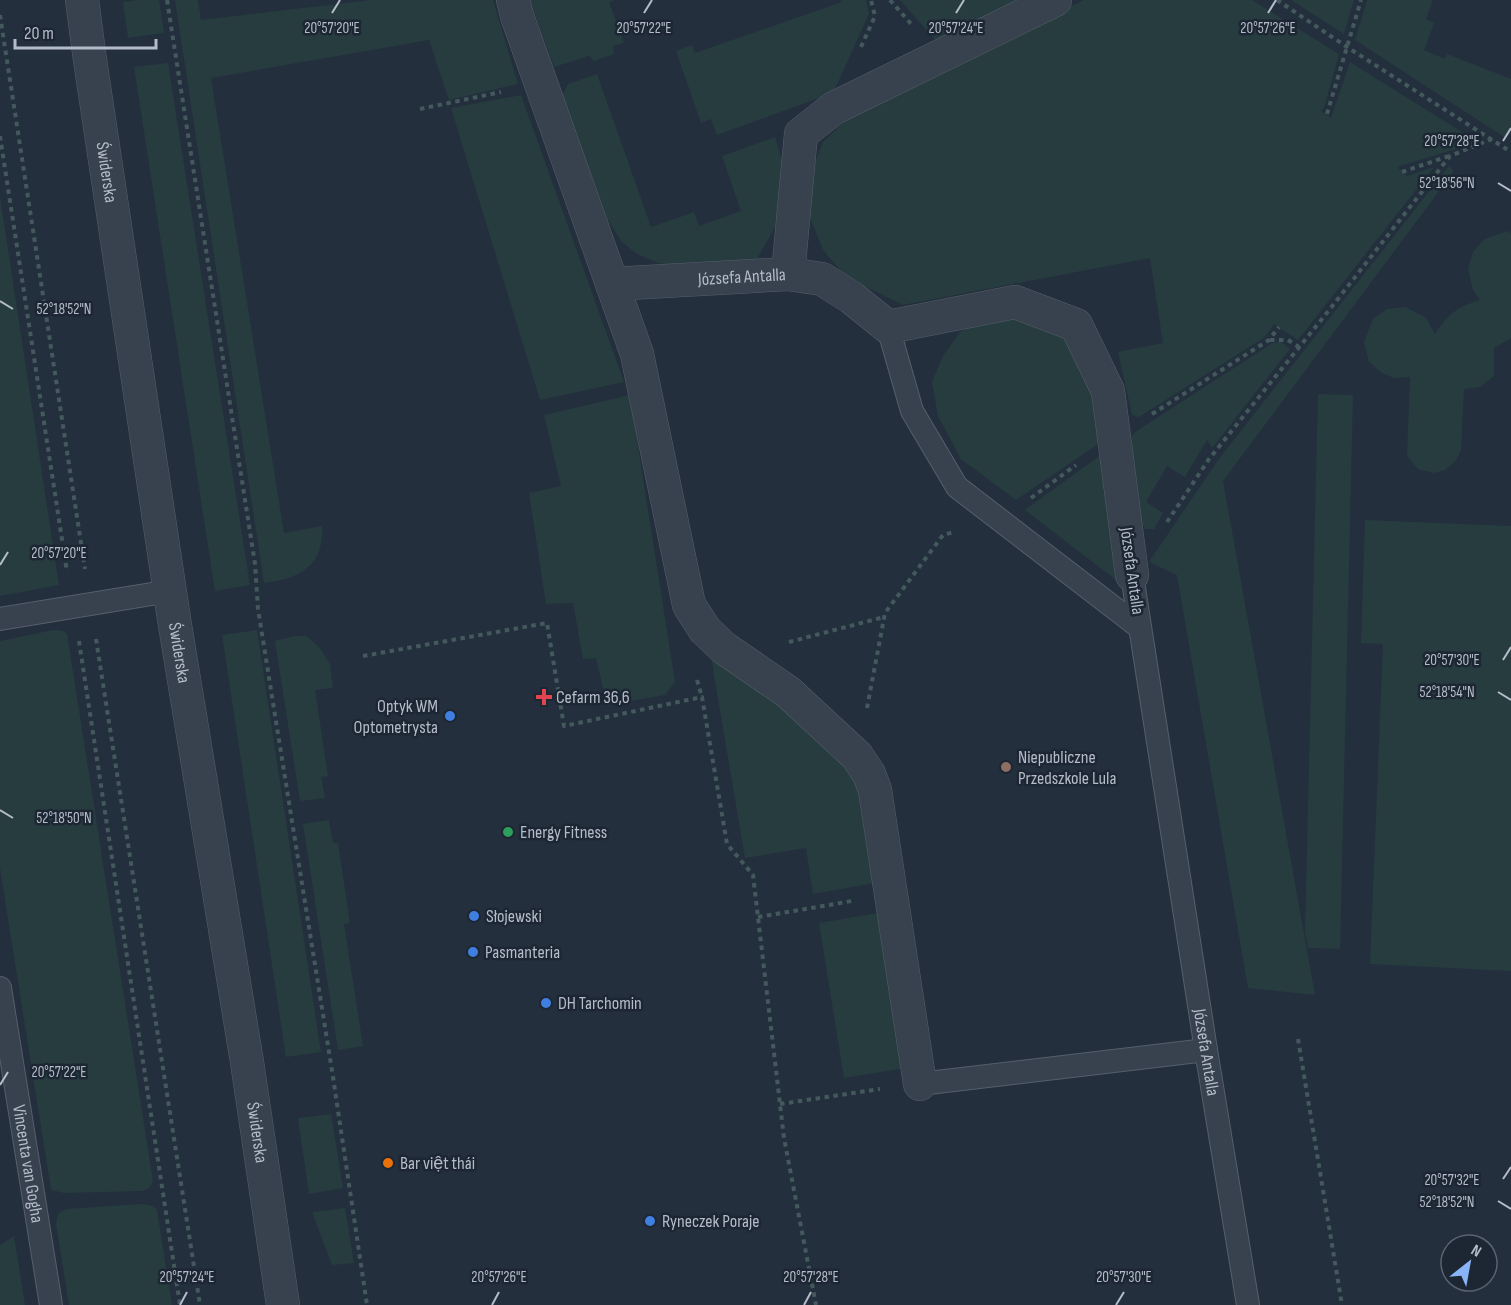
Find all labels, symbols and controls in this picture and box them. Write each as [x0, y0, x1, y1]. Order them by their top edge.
scale bar [15, 12, 156, 50]
text: 20°57'20"E [304, 19, 360, 38]
text: 20°57'22"E [616, 19, 672, 38]
text: 20°57'24"E [929, 19, 984, 38]
text: 20°57'26"E [1240, 19, 1296, 38]
text: 20 m [24, 23, 54, 44]
text: 20°57'28"E [1424, 132, 1480, 151]
street label: Świderska [92, 140, 122, 204]
text: 52°18'56"N [1419, 174, 1475, 193]
street label: Józsefa Antalla [696, 264, 786, 290]
text: 52°18'52"N [37, 300, 91, 319]
street label: Józsefa Antalla [1115, 525, 1149, 616]
text: 20°57'20"E [31, 544, 87, 563]
street label: Świderska [164, 621, 195, 685]
text: 20°57'30"E [1424, 651, 1480, 670]
text: 52°18'54"N [1419, 683, 1475, 702]
place label: Cefarm 36,6 [556, 687, 630, 708]
marker: Cefarm 36,6 [537, 690, 551, 704]
place label: Optyk WM Optometrysta [354, 696, 438, 738]
marker: Optyk WM Optometrysta [443, 709, 457, 723]
place label: Niepubliczne Przedszkole Lula [1018, 747, 1116, 789]
marker: Niepubliczne Przedszkole Lula [999, 760, 1013, 774]
text: 52°18'50"N [36, 809, 92, 828]
place label: Energy Fitness [520, 822, 607, 843]
marker: Energy Fitness [501, 825, 515, 839]
place label: Słojewski [486, 906, 542, 927]
marker: Słojewski [467, 909, 481, 923]
place label: Pasmanteria [485, 942, 560, 963]
marker: Pasmanteria [466, 945, 480, 959]
place label: DH Tarchomin [558, 993, 642, 1014]
marker: DH Tarchomin [539, 996, 553, 1010]
street label: Józsefa Antalla [1189, 1006, 1224, 1097]
text: 20°57'22"E [31, 1063, 87, 1082]
street label: Świderska [243, 1101, 272, 1164]
street label: Vincenta van Gogha [8, 1103, 48, 1224]
place label: Bar việt thái [400, 1153, 475, 1174]
marker: Bar việt thái [381, 1156, 395, 1170]
text: 20°57'32"E [1424, 1171, 1480, 1190]
text: 52°18'52"N [1420, 1193, 1474, 1212]
place label: Ryneczek Poraje [662, 1211, 760, 1232]
marker: Ryneczek Poraje [643, 1214, 657, 1228]
north arrow [1439, 1233, 1499, 1293]
text: N [1467, 1241, 1485, 1262]
text: 20°57'24"E [160, 1268, 215, 1287]
text: 20°57'26"E [471, 1268, 527, 1287]
text: 20°57'28"E [783, 1268, 839, 1287]
text: 20°57'30"E [1096, 1268, 1152, 1287]

